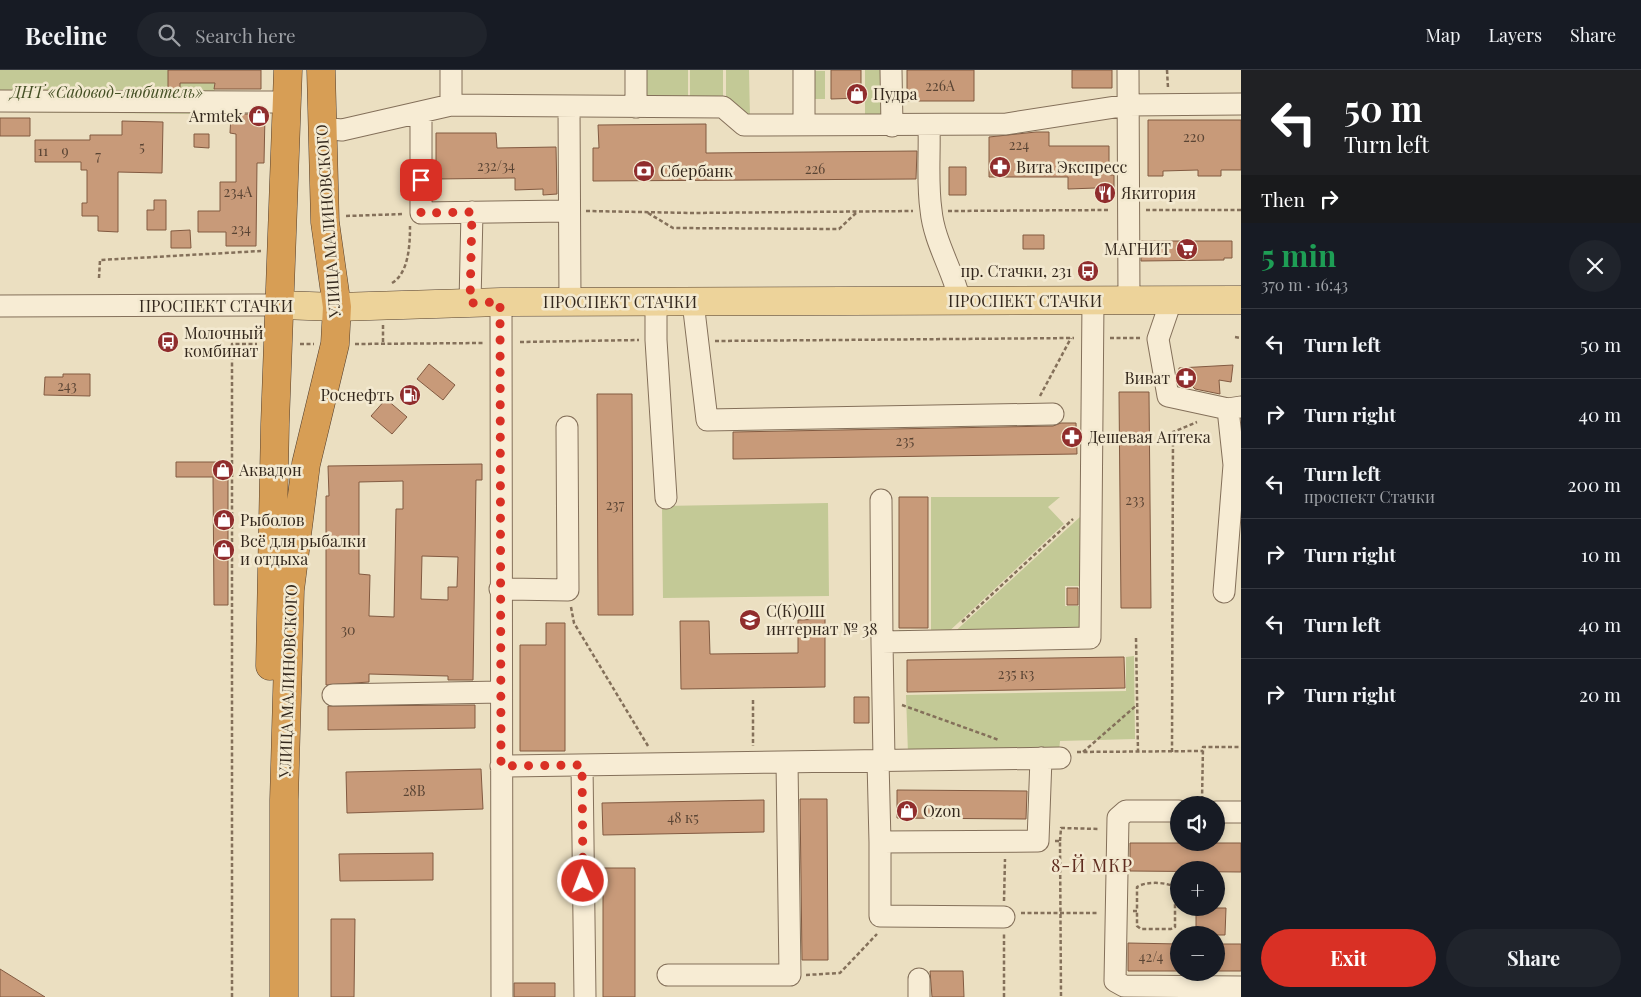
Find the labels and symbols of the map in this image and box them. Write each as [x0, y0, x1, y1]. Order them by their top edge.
house number: 226А [925, 76, 955, 95]
park label: ДНТ «Садовод-любитель» [8, 81, 203, 102]
shop icon: Пудра [845, 82, 869, 106]
place label: Пудра [873, 83, 917, 104]
shop icon: Armtek [247, 104, 271, 128]
place label: Armtek [188, 105, 243, 126]
street label: УЛИЦА МАЛИНОВСКОГО [310, 124, 345, 319]
house number: 220 [1183, 127, 1205, 146]
house number: 224 [1009, 135, 1029, 154]
house number: 5 [139, 137, 145, 156]
house number: 11 [38, 141, 48, 160]
house number: 9 [61, 141, 69, 160]
house number: 7 [95, 146, 101, 165]
pharmacy icon: Вита Экспресс [988, 155, 1012, 179]
house number: 232/34 [477, 156, 515, 175]
place label: Вита Экспресс [1016, 156, 1128, 177]
pin [400, 159, 442, 201]
bank icon: Сбербанк [632, 159, 656, 183]
house number: 226 [805, 159, 825, 178]
place label: Сбербанк [660, 160, 733, 181]
restaurant icon: Якитория [1093, 181, 1117, 205]
house number: 234А [224, 182, 253, 201]
place label: Якитория [1120, 182, 1197, 203]
house number: 234 [231, 219, 251, 238]
supermarket icon: МАГНИТ [1175, 237, 1199, 261]
place label: МАГНИТ [1104, 238, 1171, 259]
bus stop icon: пр. Стачки, 231 [1076, 259, 1100, 283]
place label: пр. Стачки, 231 [960, 260, 1072, 281]
street label: ПРОСПЕКТ СТАЧКИ [948, 290, 1102, 311]
street label: ПРОСПЕКТ СТАЧКИ [543, 291, 697, 312]
street label: ПРОСПЕКТ СТАЧКИ [139, 295, 293, 316]
place label: Молочный комбинат [184, 322, 263, 361]
bus stop icon: Молочный комбинат [156, 330, 180, 354]
pharmacy icon: Виват [1174, 366, 1198, 390]
place label: Виват [1124, 367, 1170, 388]
house number: 243 [57, 376, 77, 395]
fuel station icon: Роснефть [398, 383, 422, 407]
place label: Роснефть [320, 384, 394, 405]
pharmacy icon: Дешевая Аптека [1060, 425, 1084, 449]
place label: Дешевая Аптека [1088, 426, 1211, 447]
house number: 235 [896, 431, 915, 450]
shop icon: Аквадон [211, 458, 235, 482]
place label: Аквадон [238, 459, 302, 480]
house number: 233 [1125, 490, 1145, 509]
house number: 237 [606, 495, 625, 514]
shop icon: Рыболов [212, 508, 236, 532]
place label: Рыболов [240, 509, 305, 530]
place label: Всё для рыбалки и отдыха [240, 530, 366, 569]
shop icon: Всё для рыбалки и отдыха [212, 538, 236, 562]
street label: УЛИЦА МАЛИНОВСКОГО [274, 584, 301, 779]
place label: С(К)ОШ интернат № 38 [766, 600, 878, 639]
school or university icon: С(К)ОШ интернат № 38 [738, 608, 762, 632]
house number: 30 [341, 620, 355, 639]
house number: 235 к3 [998, 664, 1034, 683]
house number: 28В [403, 781, 426, 800]
shop icon: Ozon [895, 799, 919, 823]
place label: Ozon [923, 800, 961, 821]
house number: 48 к5 [667, 808, 699, 827]
district label: 8-Й МКР [1051, 853, 1133, 877]
position arrow [556, 854, 608, 906]
house number: 42/4 [1139, 947, 1163, 966]

